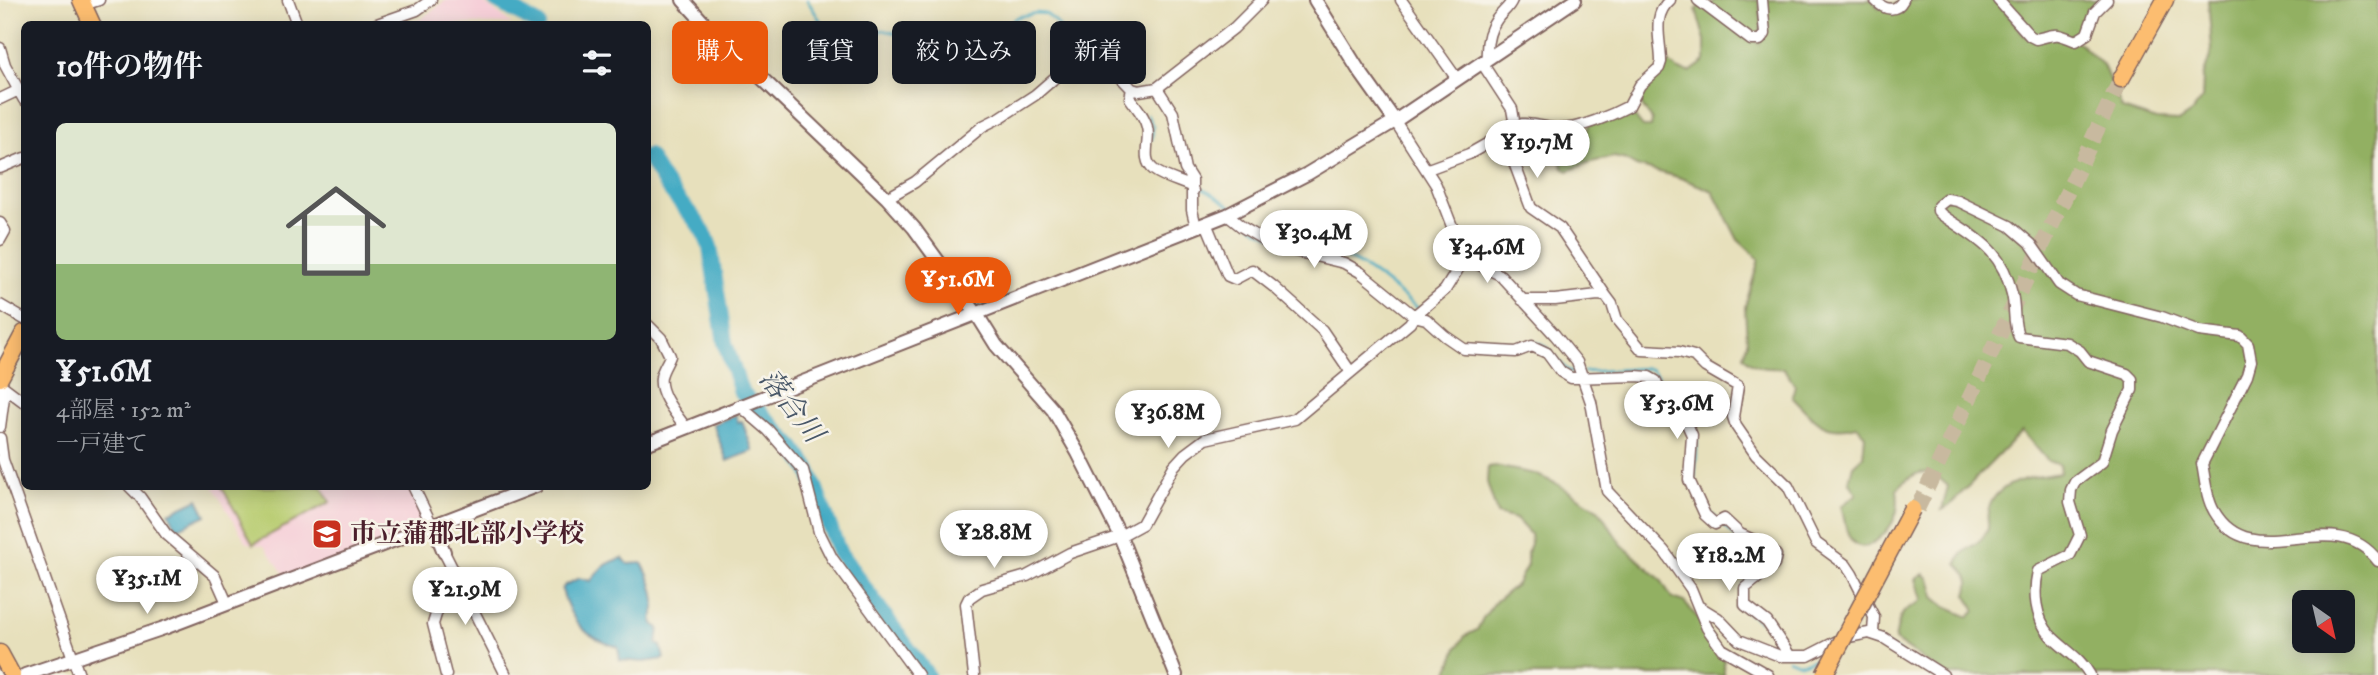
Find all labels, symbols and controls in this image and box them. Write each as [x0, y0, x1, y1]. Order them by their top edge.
chip: 購入 [672, 21, 768, 84]
chip: 賃貸 [782, 21, 878, 84]
chip: 絞り込み [892, 21, 1036, 84]
chip: 新着 [1050, 21, 1146, 84]
icon: filters [578, 44, 616, 82]
text: 10件の物件 [56, 49, 203, 86]
pin: ¥19.7M [1480, 120, 1594, 180]
text: ¥19.7M [1501, 128, 1573, 157]
icon: home [273, 168, 399, 294]
pin: ¥30.4M [1257, 210, 1371, 270]
text: ¥30.4M [1276, 218, 1352, 247]
pin: ¥34.6M [1430, 226, 1544, 285]
text: ¥34.6M [1449, 233, 1525, 262]
pin: ¥51.6M [901, 258, 1015, 317]
text: ¥51.6M [921, 265, 995, 294]
text: ¥51.6M [56, 354, 152, 391]
water label: 落合川 [751, 362, 832, 452]
pin: ¥53.6M [1620, 382, 1734, 441]
text: ¥53.6M [1640, 389, 1714, 418]
pin: ¥36.8M [1111, 391, 1225, 450]
text: 4部屋 · 152 m² [56, 396, 191, 425]
text: ¥36.8M [1131, 398, 1205, 427]
text: 一戸建て [56, 430, 148, 459]
pin: ¥28.8M [937, 510, 1051, 570]
school or university icon: 市立蒲郡北部小学校 [310, 517, 344, 551]
place label: 市立蒲郡北部小学校 [350, 518, 584, 551]
text: ¥28.8M [956, 518, 1032, 547]
pin: ¥18.2M [1672, 534, 1786, 593]
text: ¥18.2M [1692, 541, 1766, 570]
pin: ¥35.1M [90, 556, 204, 616]
text: ¥35.1M [112, 564, 182, 593]
pin: ¥21.9M [408, 568, 522, 627]
text: ¥21.9M [428, 575, 502, 604]
north arrow [2292, 590, 2356, 653]
map controls [2292, 590, 2355, 653]

